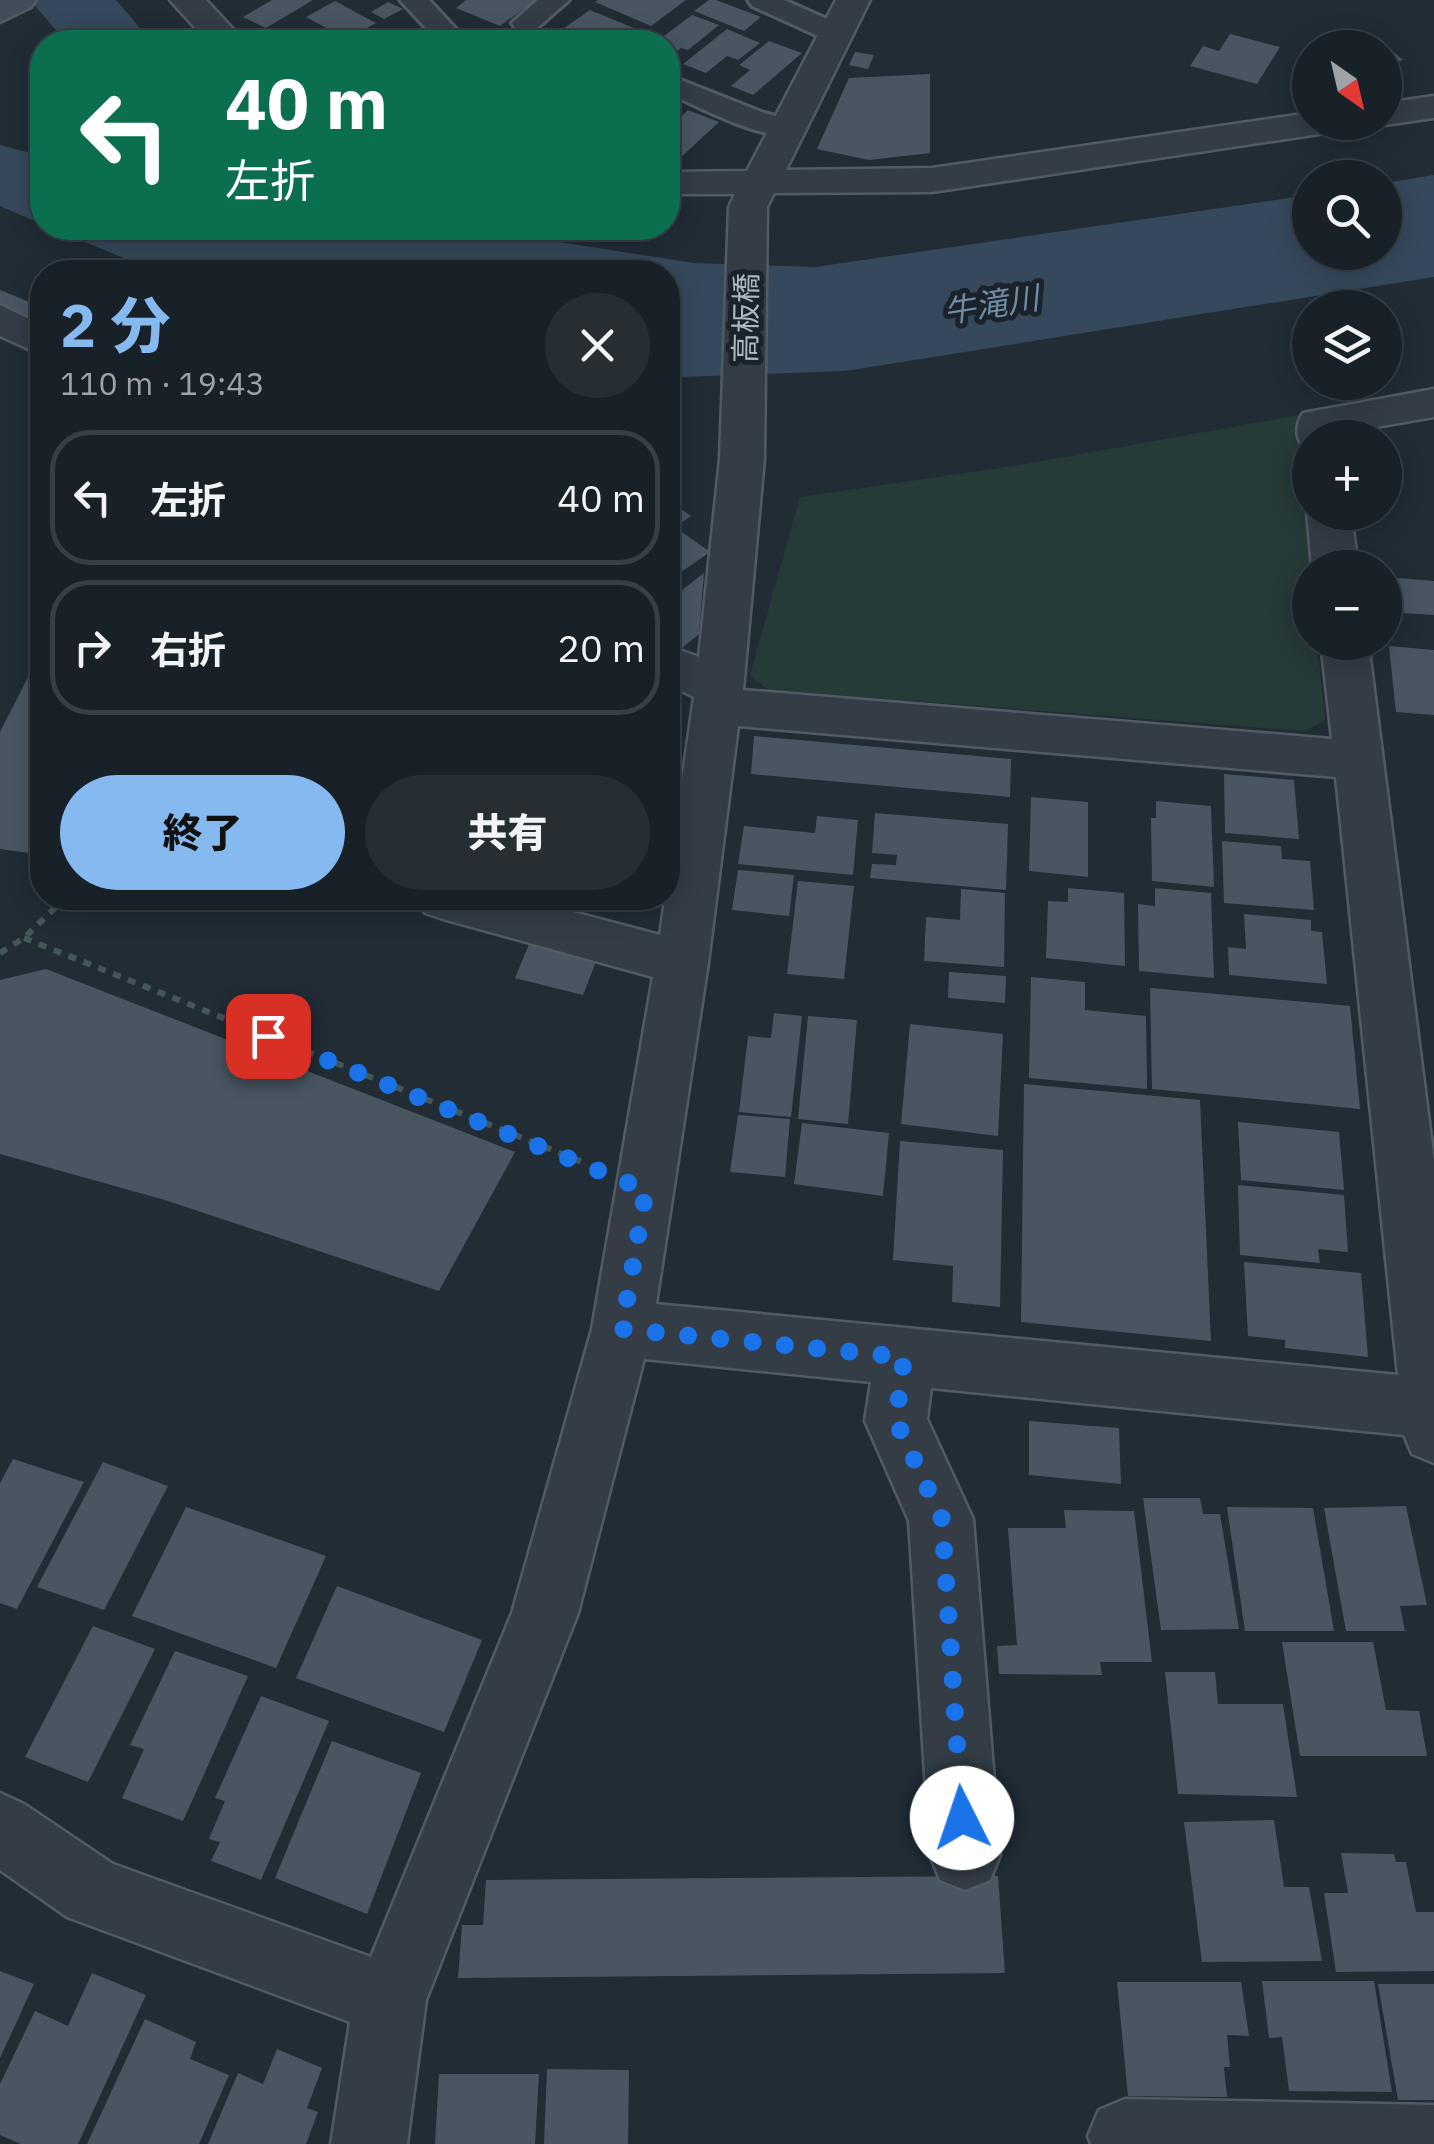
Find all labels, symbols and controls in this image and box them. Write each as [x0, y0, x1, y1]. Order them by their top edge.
north arrow [1292, 30, 1402, 140]
map controls [1292, 30, 1402, 660]
text: 40 m [225, 57, 388, 148]
icon: left [60, 70, 190, 200]
text: 左折 [225, 151, 315, 209]
button: search [1292, 160, 1402, 270]
street label: 高板橋 [725, 273, 765, 363]
water label: 牛滝川 [940, 275, 1045, 332]
text: 2 分 [60, 285, 170, 364]
button: layers [1292, 290, 1402, 400]
button: close [545, 293, 650, 398]
text: 110 m · 19:43 [60, 362, 265, 404]
button: + [1292, 420, 1402, 530]
icon: left [65, 470, 120, 525]
text: 40 m [557, 473, 645, 522]
text: 左折 [150, 475, 226, 524]
button: − [1292, 550, 1402, 660]
icon: right [65, 620, 120, 675]
text: 20 m [557, 623, 645, 672]
text: 右折 [150, 625, 226, 674]
button: 終了 [60, 775, 345, 890]
button: 共有 [365, 775, 650, 890]
pin [226, 994, 311, 1079]
icon: arrive [241, 1009, 296, 1064]
position arrow [910, 1766, 1014, 1870]

